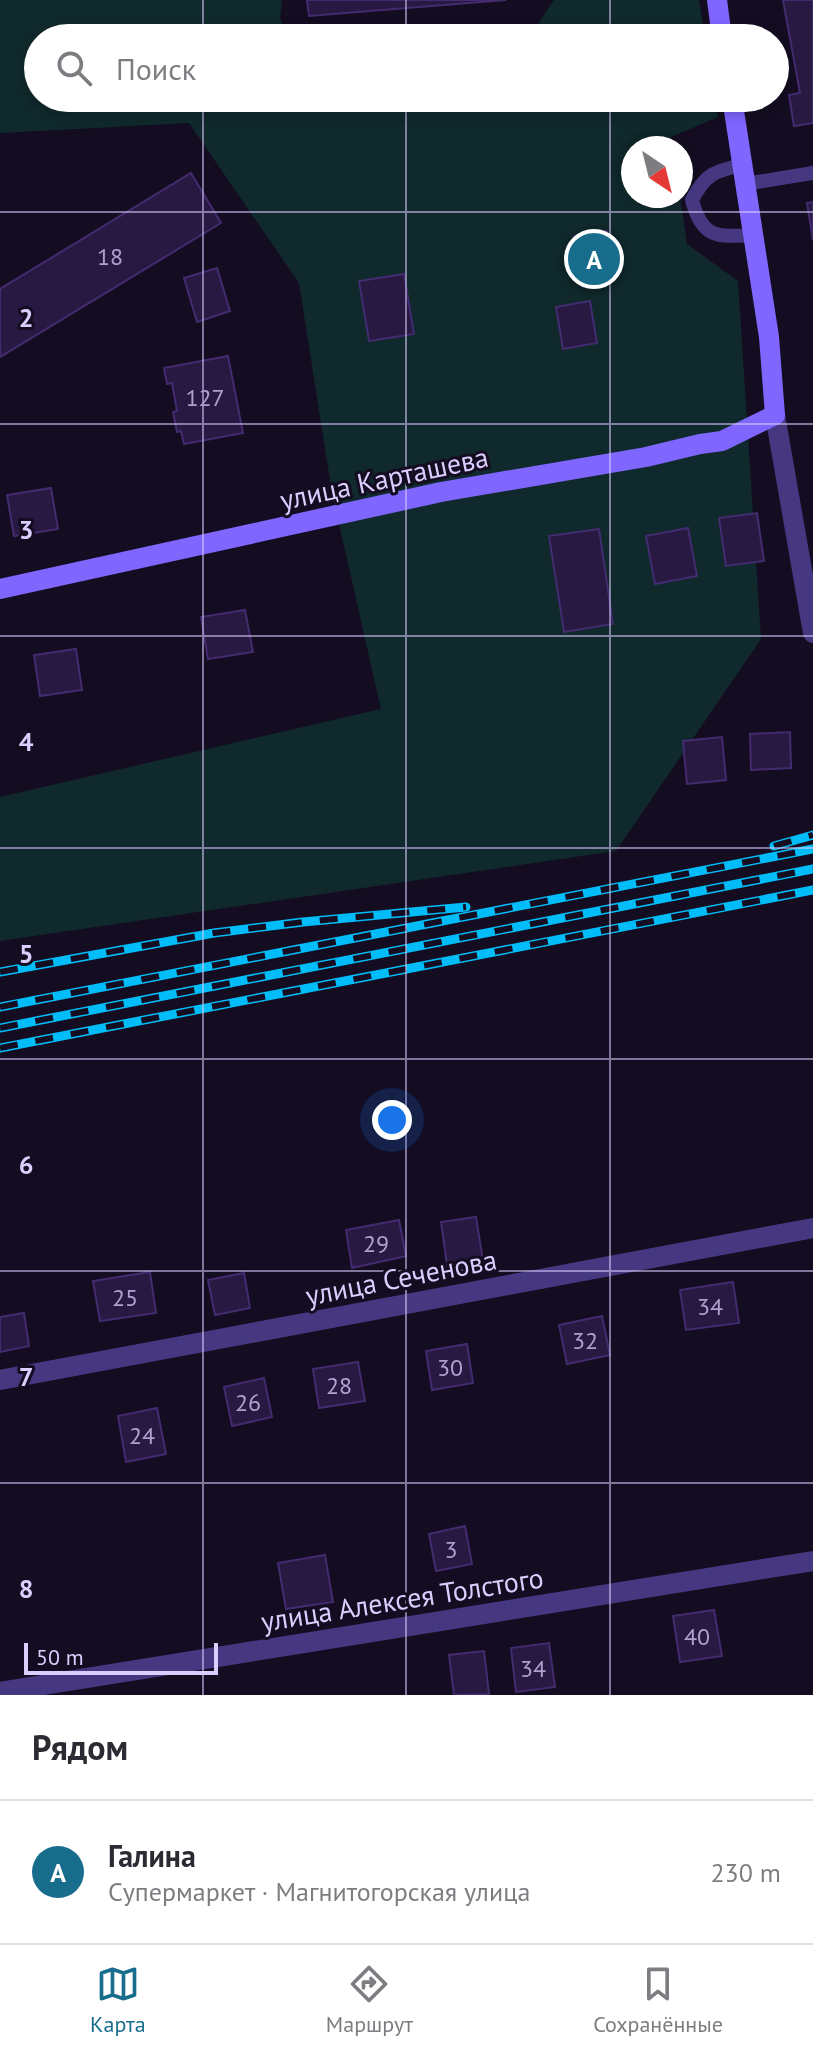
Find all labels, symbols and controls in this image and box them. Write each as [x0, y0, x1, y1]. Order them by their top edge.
search box [24, 24, 789, 112]
icon: search [52, 46, 96, 90]
text: Поиск [116, 49, 196, 88]
north arrow [621, 136, 693, 208]
pin: A [568, 229, 620, 289]
house number: 18 [97, 241, 123, 272]
text: 2 [19, 301, 33, 334]
house number: 127 [185, 382, 225, 413]
street label: улица Карташева [276, 438, 492, 518]
text: 3 [19, 513, 33, 546]
text: 4 [19, 725, 34, 758]
text: 5 [19, 937, 33, 970]
your location [372, 1100, 412, 1140]
text: 6 [19, 1148, 33, 1181]
house number: 29 [363, 1228, 389, 1259]
street label: улица Сеченова [302, 1240, 500, 1314]
house number: 25 [112, 1282, 138, 1313]
house number: 34 [697, 1291, 723, 1322]
house number: 32 [572, 1325, 598, 1356]
house number: 30 [437, 1352, 463, 1383]
text: 7 [19, 1360, 33, 1393]
house number: 28 [326, 1370, 352, 1401]
house number: 26 [235, 1387, 261, 1418]
house number: 24 [129, 1420, 155, 1451]
house number: 3 [444, 1534, 458, 1565]
street label: улица Алексея Толстого [258, 1558, 546, 1640]
text: 8 [19, 1572, 33, 1605]
house number: 40 [684, 1621, 710, 1652]
scale bar [24, 1639, 218, 1675]
text: 50 m [36, 1643, 84, 1671]
house number: 34 [520, 1653, 546, 1684]
text: Рядом [32, 1725, 128, 1769]
text: Галина [108, 1836, 196, 1875]
text: A [50, 1856, 66, 1889]
text: 230 m [710, 1856, 781, 1889]
text: Супермаркет · Магнитогорская улица [108, 1875, 530, 1908]
tab: Карта [90, 1962, 146, 2038]
tab: Маршрут [326, 1962, 413, 2038]
tab: Сохранённые [593, 1962, 723, 2038]

